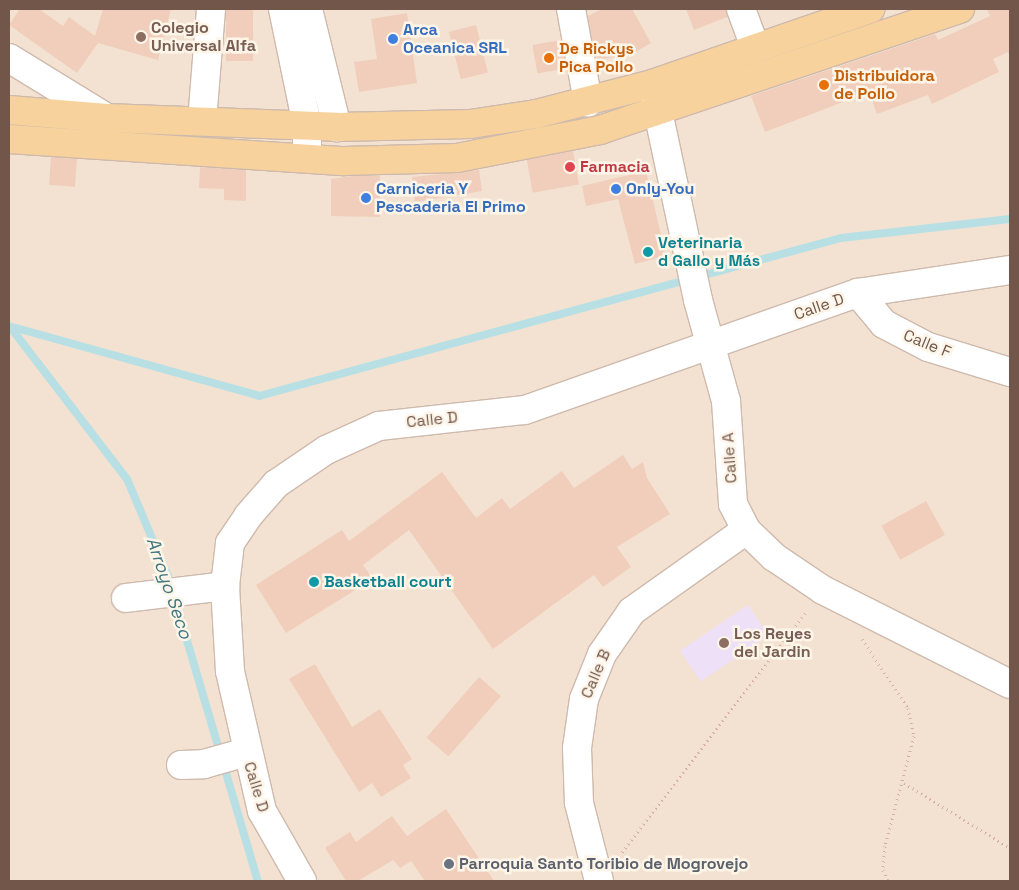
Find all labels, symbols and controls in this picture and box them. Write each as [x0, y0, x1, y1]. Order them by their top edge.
place label: Colegio Universal Alfa [151, 18, 256, 56]
place label: Arca Oceanica SRL [403, 20, 507, 58]
marker: Colegio Universal Alfa [135, 31, 147, 43]
marker: Arca Oceanica SRL [387, 33, 399, 45]
place label: De Rickys Pica Pollo [559, 39, 634, 77]
marker: De Rickys Pica Pollo [543, 52, 555, 64]
place label: Distribuidora de Pollo [834, 66, 935, 104]
marker: Distribuidora de Pollo [818, 79, 830, 91]
place label: Farmacia [580, 157, 650, 177]
marker: Farmacia [564, 161, 576, 173]
place label: Carniceria Y Pescaderia El Primo [376, 179, 526, 217]
place label: Only-You [626, 179, 694, 199]
marker: Only-You [610, 183, 622, 195]
marker: Carniceria Y Pescaderia El Primo [360, 192, 372, 204]
place label: Veterinaria d Gallo y Más [658, 233, 760, 271]
marker: Veterinaria d Gallo y Más [642, 246, 654, 258]
street label: Calle D [792, 290, 846, 324]
street label: Calle F [900, 326, 954, 362]
street label: Calle D [405, 408, 459, 432]
street label: Calle A [719, 432, 741, 484]
water label: Arroyo Seco [142, 534, 196, 642]
place label: Basketball court [324, 572, 452, 592]
marker: Basketball court [308, 576, 320, 588]
place label: Los Reyes del Jardin [734, 624, 812, 662]
marker: Los Reyes del Jardin [718, 637, 730, 649]
street label: Calle B [577, 647, 615, 701]
street label: Calle D [239, 760, 273, 814]
place label: Parroquia Santo Toribio de Mogrovejo [459, 854, 749, 874]
marker: Parroquia Santo Toribio de Mogrovejo [443, 858, 455, 870]

